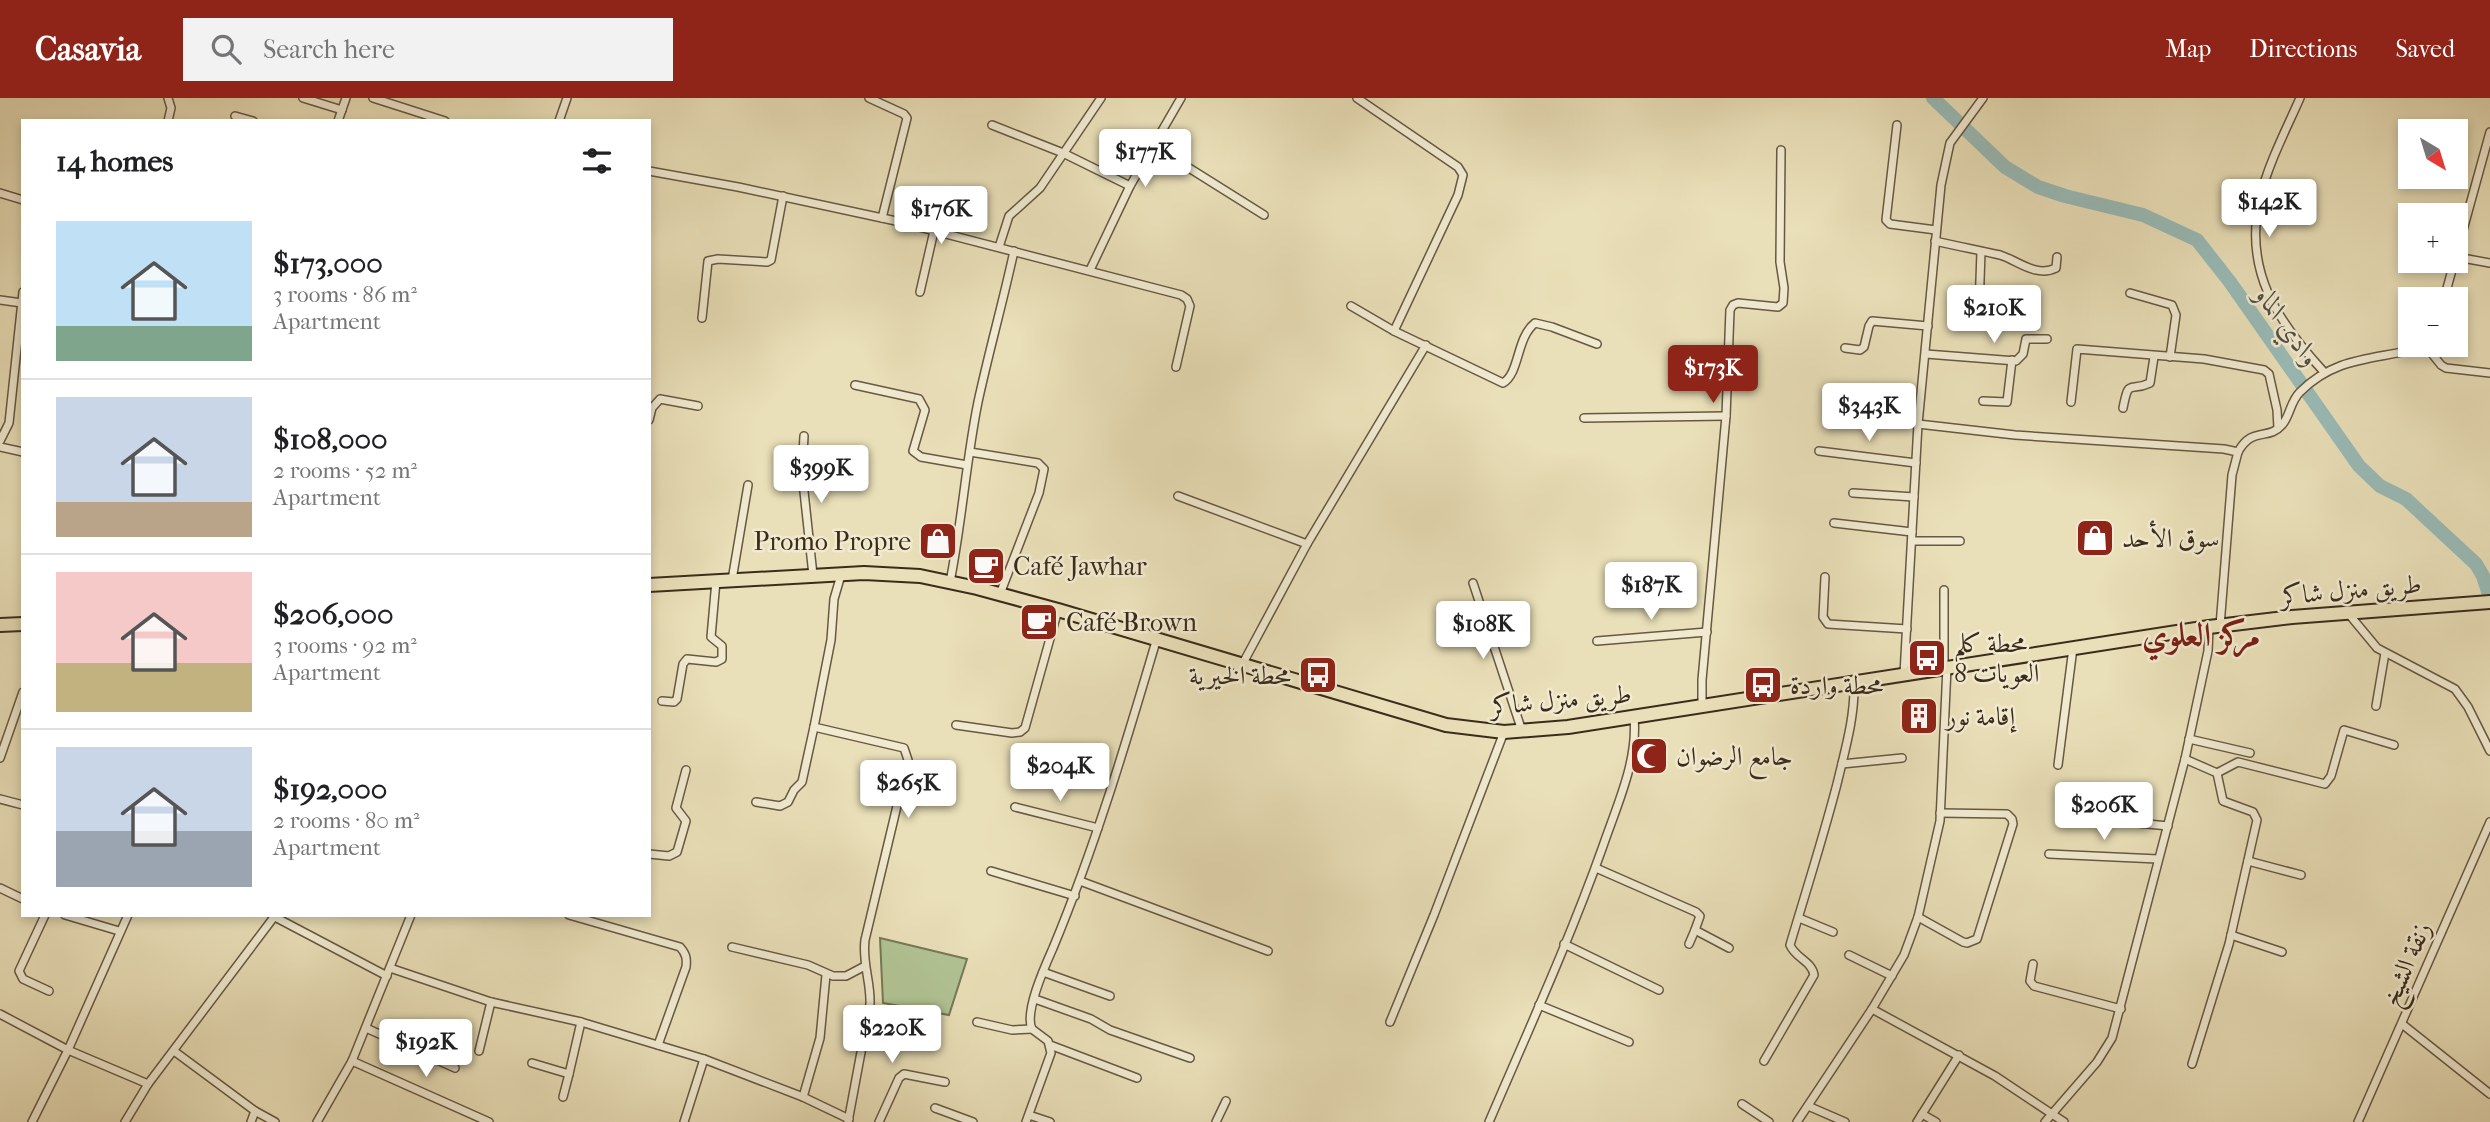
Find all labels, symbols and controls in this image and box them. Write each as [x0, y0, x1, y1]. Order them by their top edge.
search box [183, 18, 673, 81]
text: Casavia [35, 30, 141, 69]
icon: search [207, 30, 245, 68]
text: Search here [263, 34, 395, 65]
text: Map [2165, 35, 2211, 63]
text: Directions [2249, 35, 2357, 63]
text: Saved [2395, 35, 2455, 63]
north arrow [2398, 119, 2468, 189]
map controls [2398, 119, 2468, 357]
pin: $177K [1096, 130, 1194, 189]
text: $177K [1115, 138, 1175, 165]
icon: filters [578, 142, 616, 180]
text: 14 homes [56, 144, 173, 179]
pin: $142K [2220, 180, 2318, 239]
pin: $176K [892, 186, 990, 246]
text: $142K [2238, 188, 2301, 215]
text: $176K [910, 195, 972, 222]
button: + [2398, 203, 2468, 273]
text: $173,000 [273, 246, 383, 281]
icon: home [112, 249, 196, 333]
water label: وادي الماو [2242, 278, 2328, 376]
text: 3 rooms · 86 m² [273, 281, 417, 308]
pin: $210K [1945, 286, 2043, 345]
button: − [2398, 287, 2468, 357]
text: $210K [1963, 294, 2025, 321]
text: Apartment [273, 308, 381, 335]
pin: $173K [1664, 345, 1762, 405]
text: $173K [1684, 354, 1742, 381]
pin: $343K [1820, 384, 1918, 443]
text: $343K [1838, 392, 1900, 419]
text: $108,000 [273, 422, 388, 457]
icon: home [112, 425, 196, 509]
pin: $399K [772, 446, 870, 505]
text: $399K [790, 454, 852, 481]
text: 2 rooms · 52 m² [273, 457, 417, 484]
text: Apartment [273, 484, 381, 511]
shop icon: سوق الأحد [2074, 517, 2116, 559]
shop icon: Promo Propre [917, 520, 959, 562]
place label: سوق الأحد [2122, 520, 2220, 555]
place label: Promo Propre [754, 526, 911, 557]
cafe icon: Café Jawhar [965, 545, 1007, 587]
place label: Café Jawhar [1013, 551, 1147, 582]
pin: $187K [1602, 562, 1700, 622]
street label: طريق منزل شاكر [2276, 568, 2423, 613]
text: $187K [1621, 571, 1681, 598]
text: $206,000 [273, 597, 394, 632]
icon: home [112, 600, 196, 684]
cafe icon: Café Brown [1018, 601, 1060, 643]
pin: $108K [1434, 602, 1532, 661]
place label: Café Brown [1066, 607, 1197, 638]
text: $108K [1452, 610, 1514, 637]
district label: مركز العلوي [2142, 616, 2260, 661]
place label: محطة كلم 8 العويات [1954, 628, 2039, 690]
text: 3 rooms · 92 m² [273, 632, 417, 659]
bus stop icon: محطة كلم 8 العويات [1906, 637, 1948, 679]
bus stop icon: محطة الخيرية [1297, 654, 1339, 696]
text: Apartment [273, 659, 381, 686]
place label: محطة الخيرية [1189, 660, 1291, 691]
bus stop icon: محطة واردة [1742, 664, 1784, 706]
place label: محطة واردة [1790, 670, 1883, 701]
street label: طريق منزل شاكر [1486, 678, 1633, 723]
building icon: إقامة نور [1898, 695, 1940, 737]
place label: إقامة نور [1943, 701, 2017, 733]
mosque icon: جامع الرضوان [1628, 735, 1670, 777]
place label: جامع الرضوان [1676, 741, 1793, 780]
pin: $204K [1011, 744, 1109, 803]
text: $204K [1026, 752, 1094, 779]
pin: $265K [859, 760, 957, 820]
text: $265K [876, 769, 940, 796]
text: $192,000 [273, 772, 387, 807]
icon: home [112, 775, 196, 859]
pin: $206K [2055, 782, 2153, 842]
text: $206K [2071, 791, 2137, 818]
text: 2 rooms · 80 m² [273, 807, 420, 834]
text: Apartment [273, 834, 381, 861]
street label: زنقة الشيخ [2374, 917, 2445, 1014]
pin: $220K [843, 1006, 941, 1065]
text: $220K [859, 1014, 925, 1041]
pin: $192K [377, 1020, 475, 1079]
text: $192K [395, 1028, 457, 1055]

